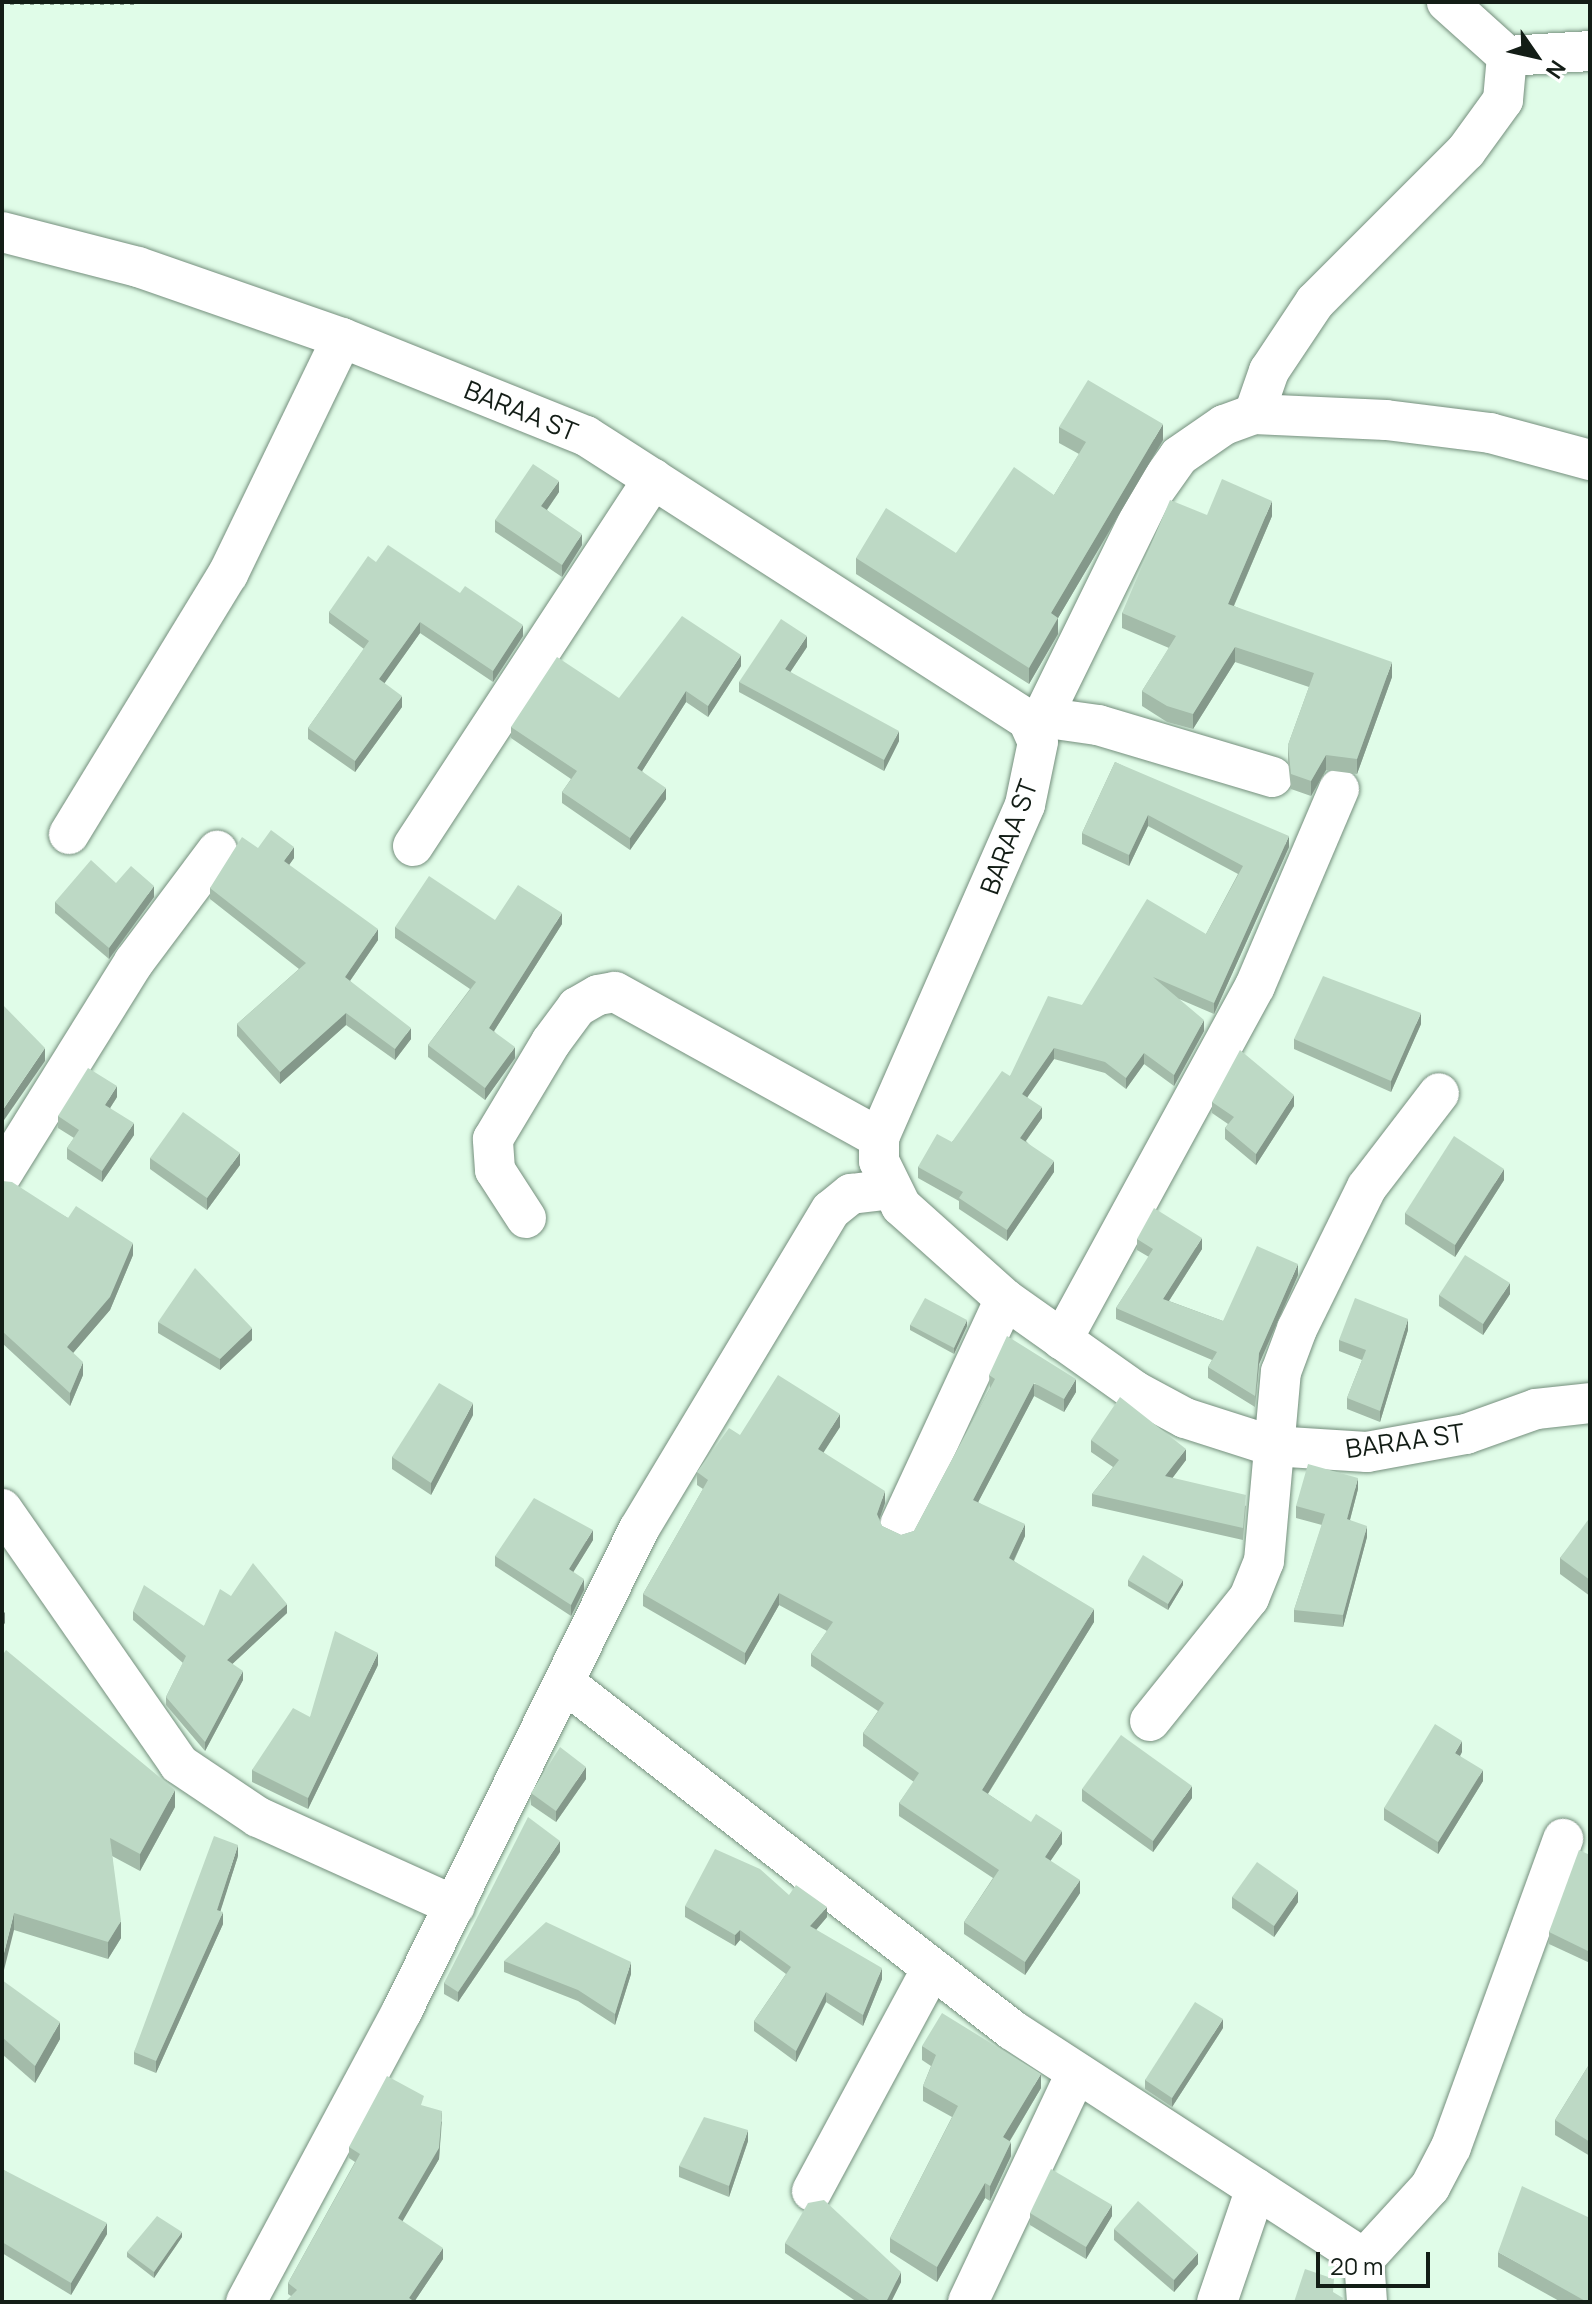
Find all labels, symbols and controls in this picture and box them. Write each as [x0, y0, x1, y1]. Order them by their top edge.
north arrow [1496, 16, 1576, 96]
text: N [1539, 54, 1573, 84]
street label: BARAA ST [460, 374, 582, 448]
street label: BARAA ST [974, 776, 1044, 898]
street label: BARAA ST [1344, 1417, 1466, 1465]
scale bar [1320, 2236, 1434, 2286]
text: 20 m [1330, 2249, 1383, 2282]

